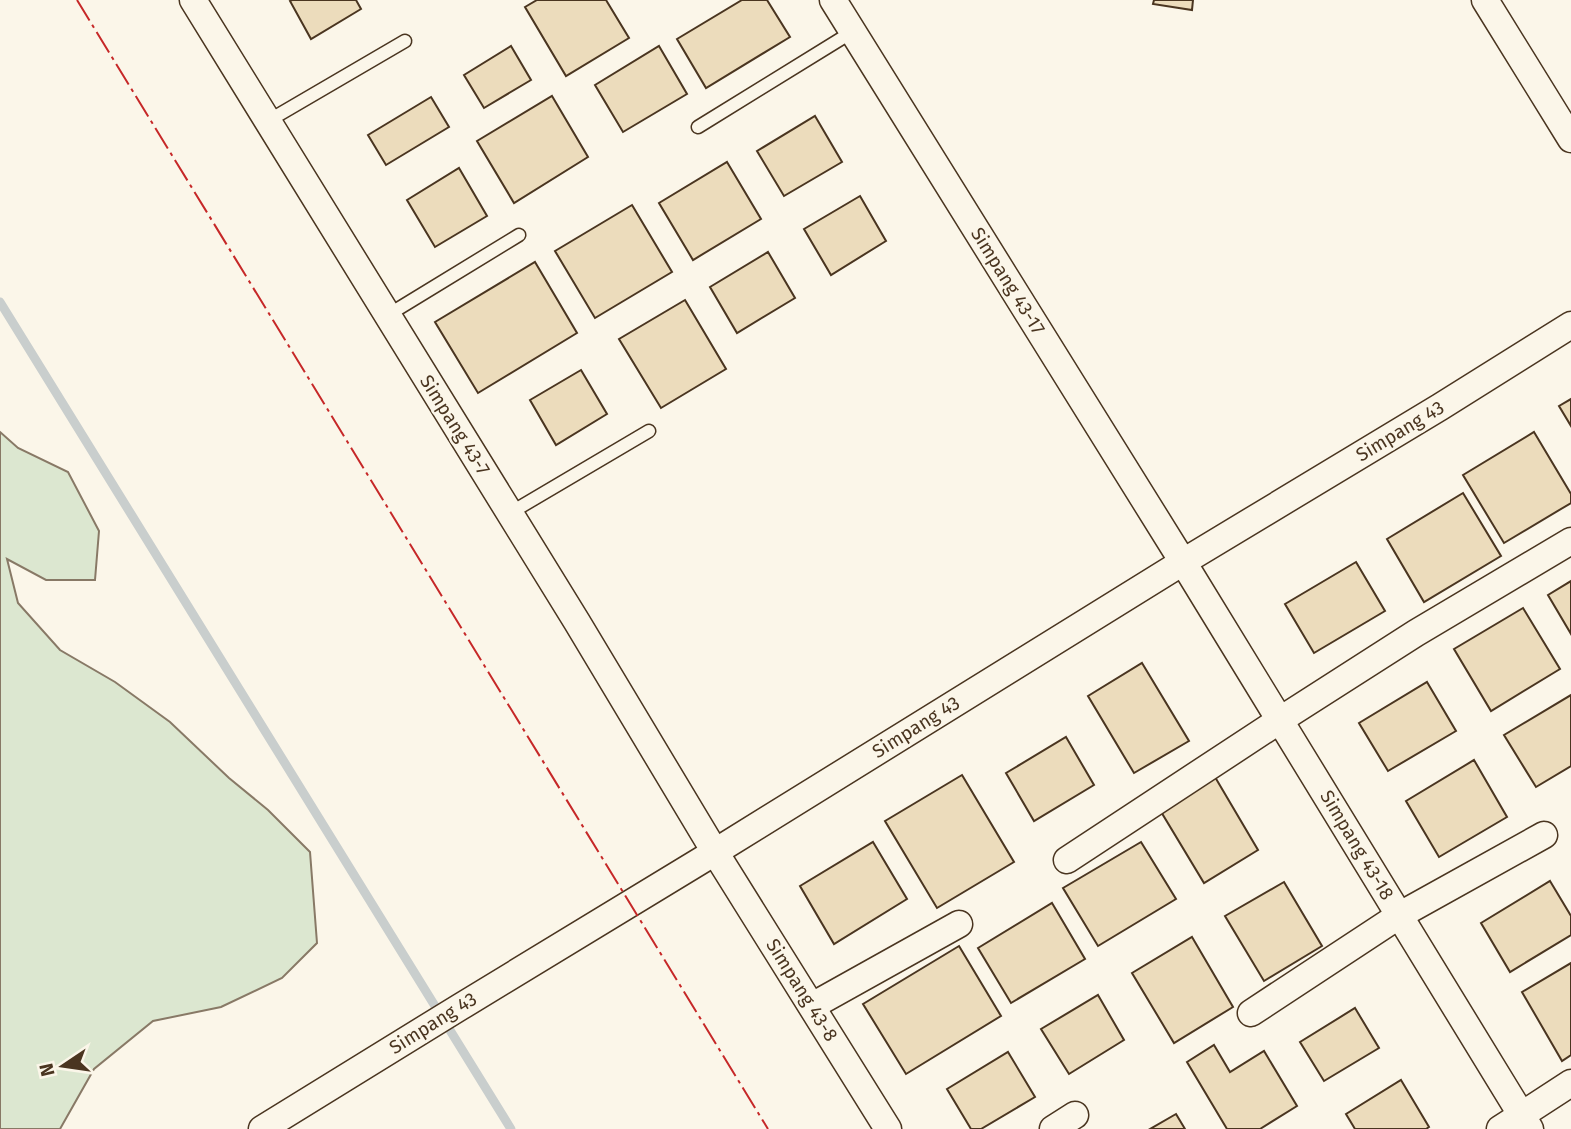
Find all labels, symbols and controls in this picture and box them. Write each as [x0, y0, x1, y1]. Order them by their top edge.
street label: Simpang 43-17 [966, 223, 1050, 339]
street label: Simpang 43-7 [415, 371, 495, 479]
street label: Simpang 43 [1352, 396, 1448, 466]
street label: Simpang 43 [868, 691, 964, 763]
street label: Simpang 43-18 [1315, 786, 1399, 904]
street label: Simpang 43-8 [761, 934, 843, 1046]
street label: Simpang 43 [385, 987, 481, 1059]
north arrow [28, 1031, 98, 1101]
text: N [34, 1061, 60, 1078]

